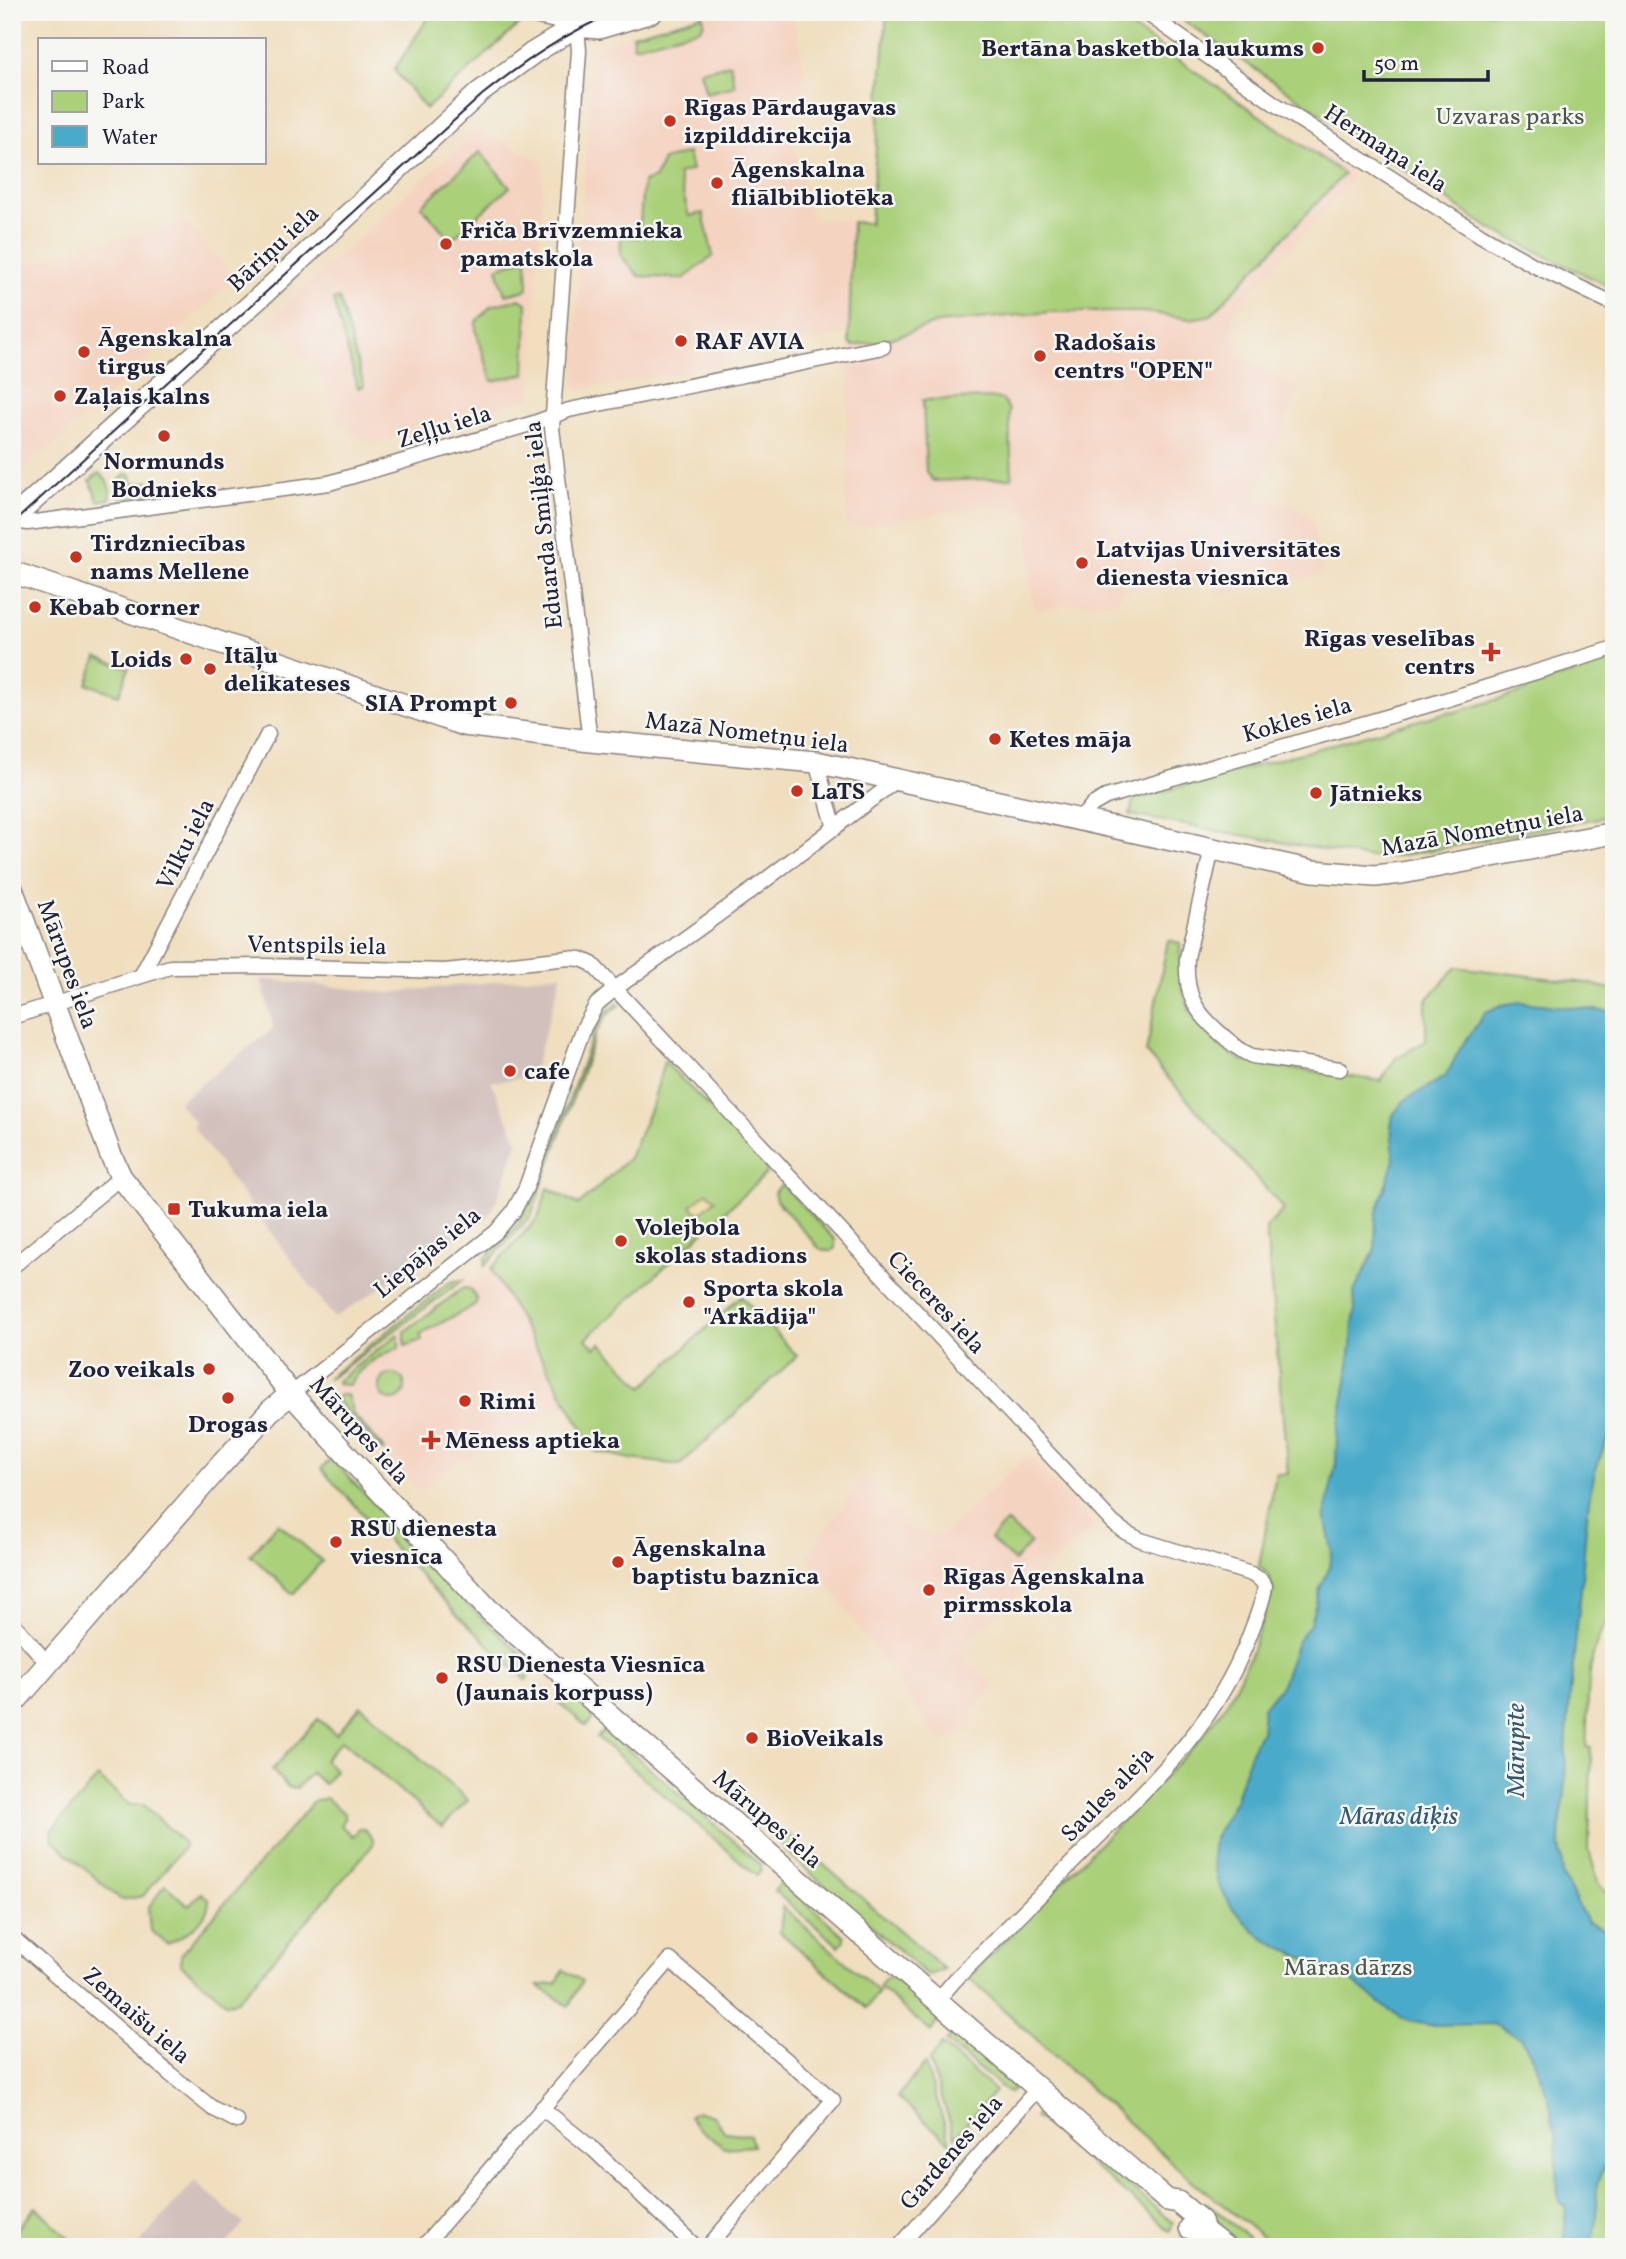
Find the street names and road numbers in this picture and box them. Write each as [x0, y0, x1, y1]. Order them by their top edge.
street label: Hermaņa iela [1316, 97, 1454, 202]
street label: Bāriņu iela [221, 198, 328, 301]
street label: Zeļļu iela [393, 397, 496, 458]
street label: Eduarda Smiļģa iela [517, 419, 573, 631]
street label: Kokles iela [1239, 689, 1356, 753]
street label: Mazā Nometņu iela [643, 705, 851, 763]
street label: Vilku iela [149, 793, 224, 897]
street label: Mazā Nometņu iela [1378, 797, 1586, 867]
street label: Mārupes iela [27, 895, 105, 1034]
street label: Ventspils iela [247, 929, 387, 965]
street label: Liepājas iela [367, 1200, 489, 1307]
street label: Cieceres iela [879, 1244, 993, 1363]
street label: Mārupes iela [300, 1369, 417, 1493]
street label: Saules aleja [1054, 1740, 1163, 1851]
street label: Mārupes iela [704, 1763, 829, 1878]
street label: Zemaišu iela [74, 1960, 197, 2073]
street label: Gardenes iela [893, 2088, 1012, 2218]

